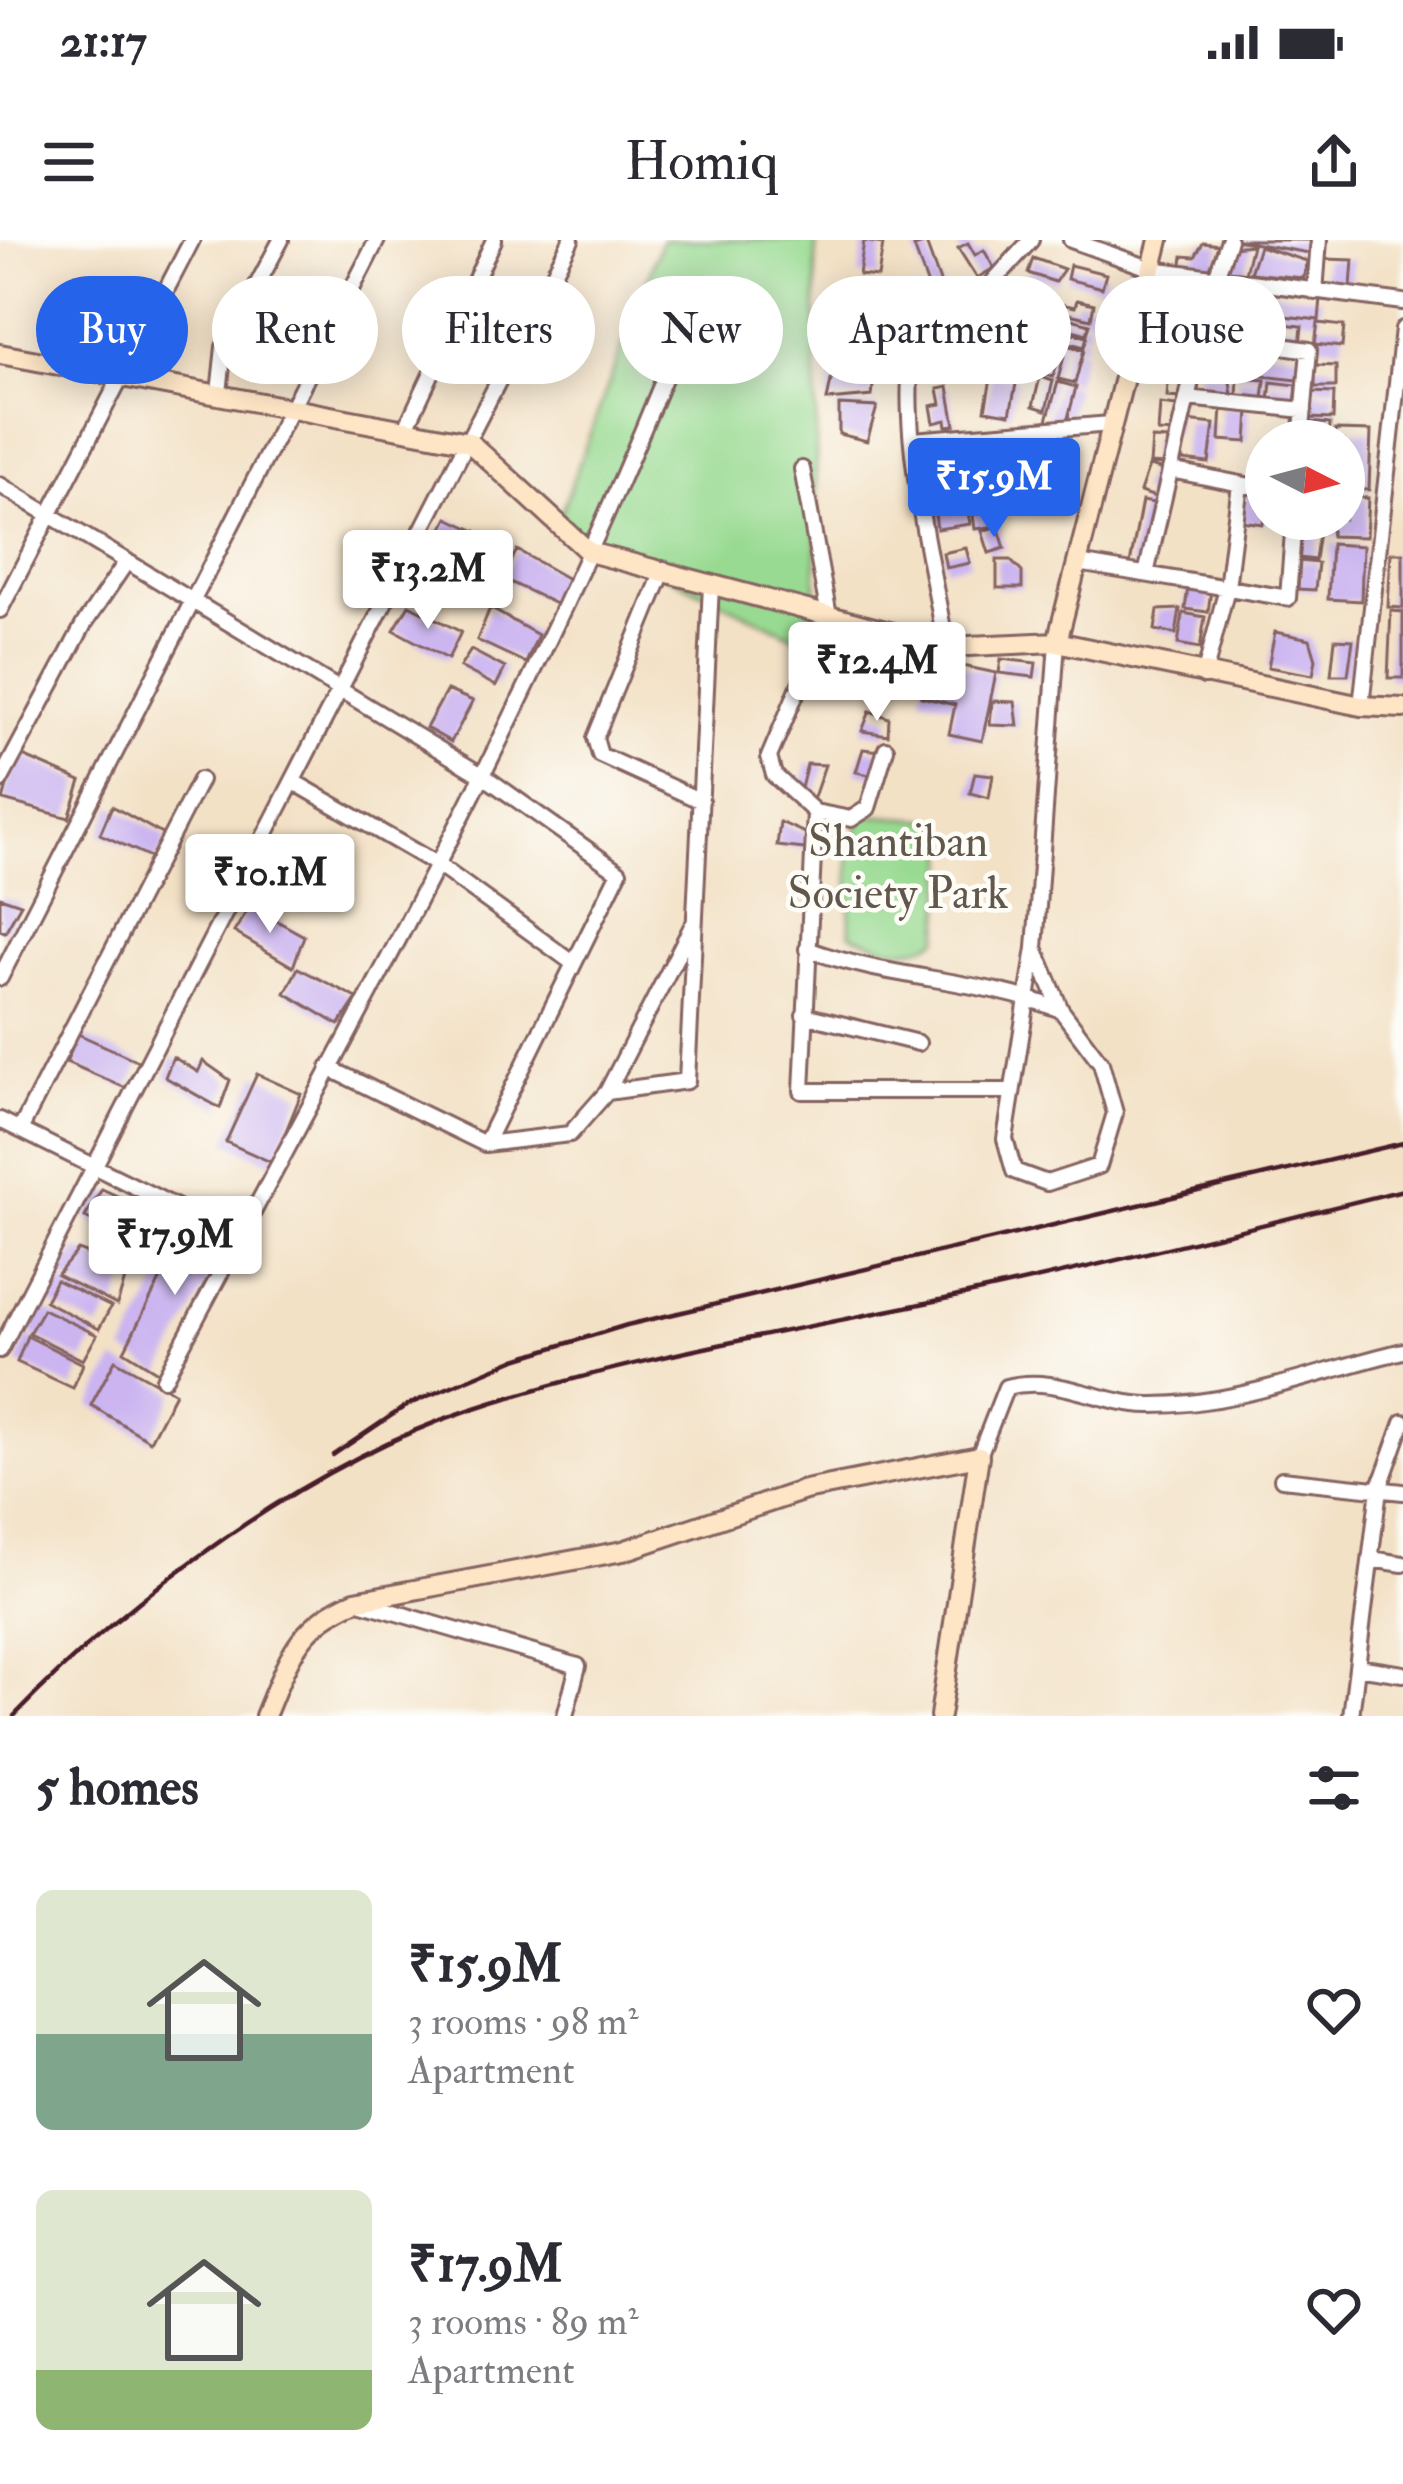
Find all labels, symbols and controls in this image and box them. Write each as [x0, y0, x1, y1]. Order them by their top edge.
text: 21:17 [60, 14, 147, 70]
text: Homiq [625, 128, 778, 196]
icon: menu [36, 129, 102, 195]
icon: share [1301, 129, 1367, 195]
chip: Buy [36, 276, 188, 384]
chip: Rent [212, 276, 378, 384]
chip: Filters [402, 276, 595, 384]
chip: New [619, 276, 783, 384]
chip: Apartment [807, 276, 1071, 384]
chip: House [1095, 276, 1286, 384]
north arrow [1245, 420, 1365, 540]
map controls [1245, 420, 1365, 540]
pin: ₹15.9M [896, 438, 1092, 540]
text: ₹15.9M [935, 452, 1053, 501]
pin: ₹13.2M [330, 530, 526, 632]
text: ₹13.2M [370, 544, 486, 593]
pin: ₹12.4M [779, 622, 975, 724]
text: ₹12.4M [816, 636, 938, 685]
park label: Shantiban Society Park [787, 814, 1009, 922]
pin: ₹10.1M [172, 834, 368, 936]
text: ₹10.1M [212, 848, 328, 897]
pin: ₹17.9M [77, 1196, 273, 1298]
text: ₹17.9M [116, 1210, 234, 1259]
icon: filters [1301, 1755, 1367, 1821]
text: 5 homes [36, 1756, 199, 1820]
text: ₹15.9M [408, 1933, 562, 1997]
icon: home [132, 1938, 276, 2082]
icon: heart [1301, 1977, 1367, 2043]
text: 3 rooms · 98 m² [408, 1997, 639, 2046]
text: Apartment [408, 2046, 575, 2095]
text: ₹17.9M [408, 2233, 563, 2297]
icon: home [132, 2238, 276, 2382]
icon: heart [1301, 2277, 1367, 2343]
text: 3 rooms · 89 m² [408, 2297, 639, 2346]
text: Apartment [408, 2346, 575, 2395]

